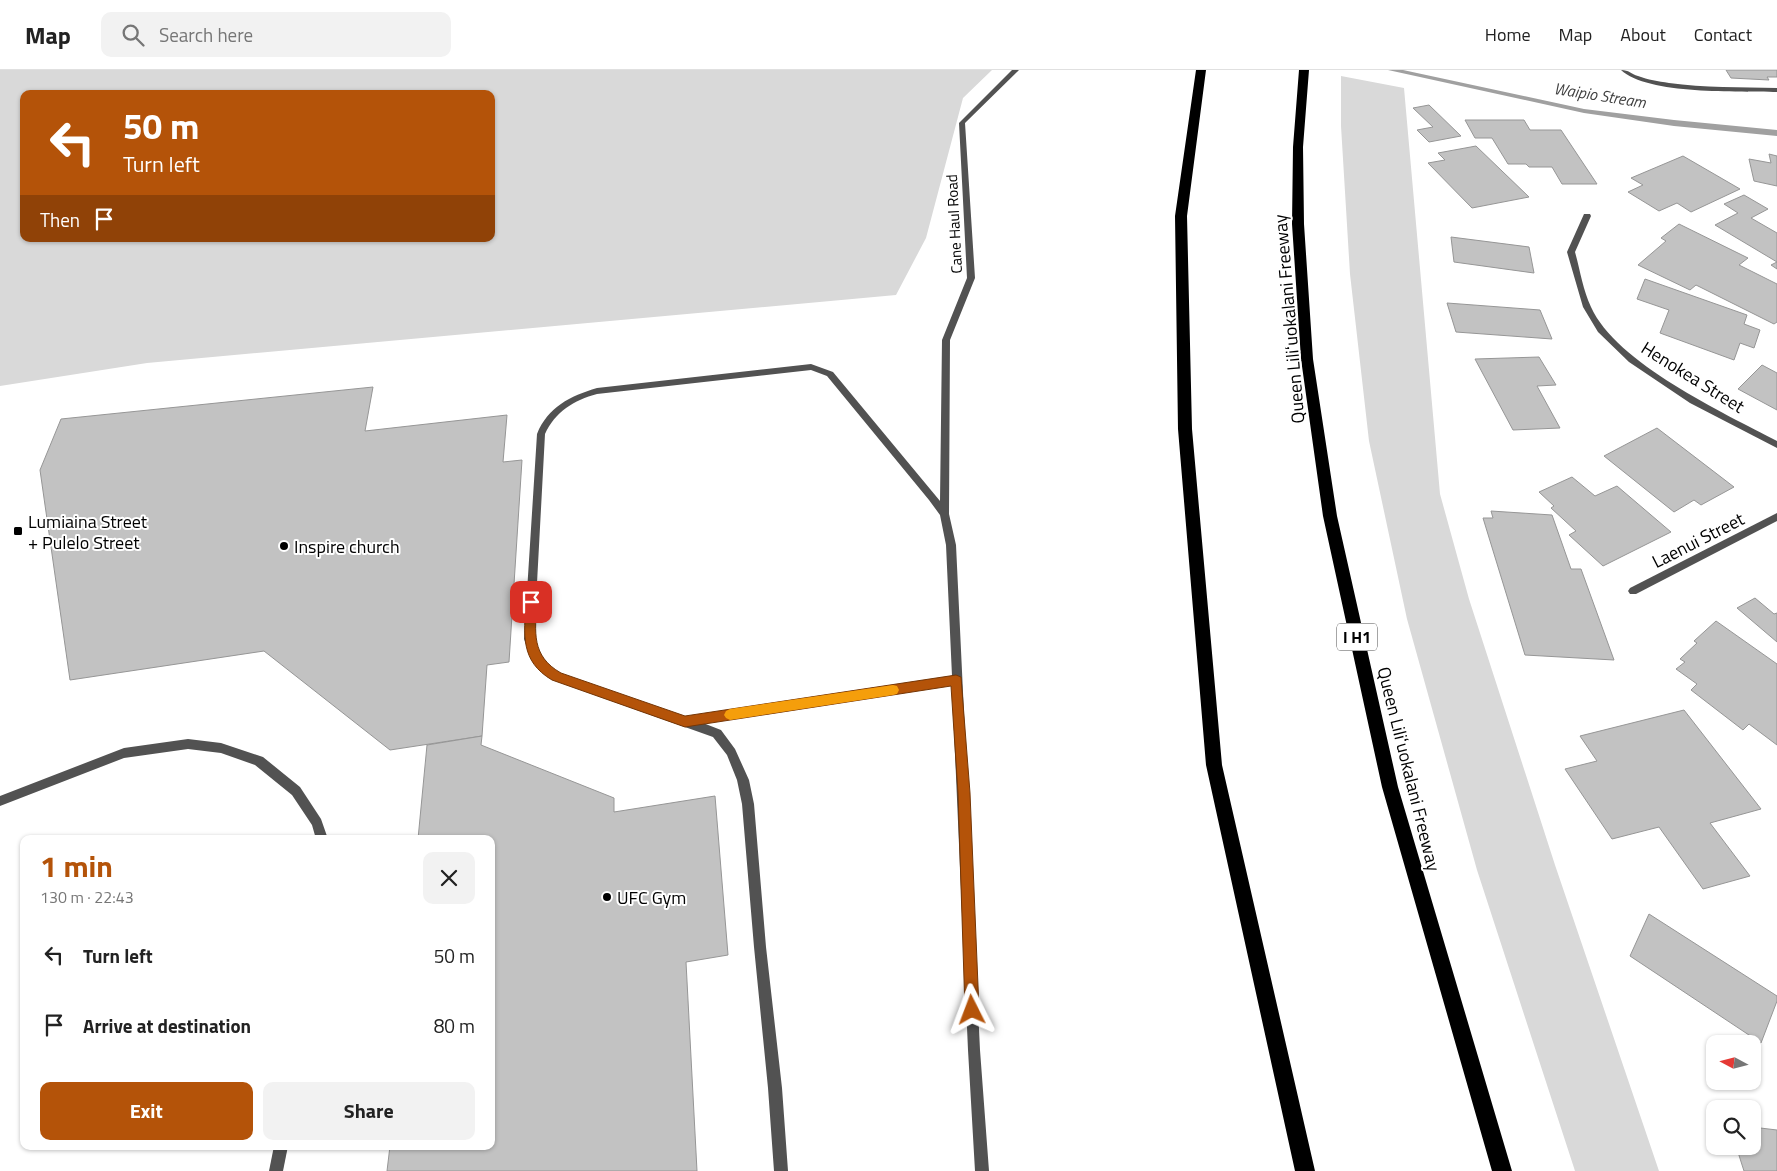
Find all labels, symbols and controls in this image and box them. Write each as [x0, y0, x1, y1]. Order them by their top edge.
search box [101, 12, 451, 57]
text: Map [25, 17, 71, 53]
text: Search here [159, 20, 253, 49]
icon: search [119, 21, 147, 49]
text: Home [1485, 21, 1531, 48]
text: Map [1559, 21, 1592, 48]
text: About [1620, 21, 1666, 48]
text: Contact [1694, 21, 1752, 48]
water label: Waipio Stream [1552, 76, 1648, 114]
text: 50 m [123, 99, 199, 153]
icon: left [40, 110, 105, 175]
text: Turn left [123, 147, 200, 181]
street label: Cane Haul Road [940, 174, 968, 274]
text: Then [40, 205, 80, 234]
icon: arrive [90, 205, 118, 233]
street label: Queen Liliʻuokalani Freeway [1266, 213, 1312, 425]
street label: Henokea Street [1636, 335, 1750, 420]
street label: Laenui Street [1647, 505, 1749, 575]
place label: Lumiaina Street + Pulelo Street [28, 508, 148, 556]
marker: Lumiaina Street + Pulelo Street [12, 525, 24, 537]
place label: Inspire church [294, 533, 400, 560]
marker: Inspire church [278, 540, 290, 552]
pin [510, 581, 552, 623]
icon: arrive [517, 588, 545, 616]
road number: I H1 [1337, 624, 1377, 650]
street label: Queen Liliʻuokalani Freeway [1371, 664, 1448, 874]
text: 1 min [40, 843, 113, 889]
button: close [423, 852, 475, 904]
place label: UFC Gym [617, 884, 686, 911]
text: 130 m · 22:43 [40, 885, 134, 909]
marker: UFC Gym [601, 891, 613, 903]
icon: left [40, 941, 68, 969]
text: Turn left [83, 941, 153, 970]
text: 50 m [434, 941, 475, 970]
position arrow [945, 983, 997, 1035]
icon: arrive [40, 1011, 68, 1039]
text: Arrive at destination [83, 1011, 251, 1040]
text: 80 m [434, 1011, 475, 1040]
north arrow [1706, 1035, 1761, 1090]
map controls [1706, 1035, 1761, 1155]
button: Exit [40, 1082, 253, 1140]
button: Share [263, 1082, 475, 1140]
button: search [1706, 1100, 1761, 1155]

